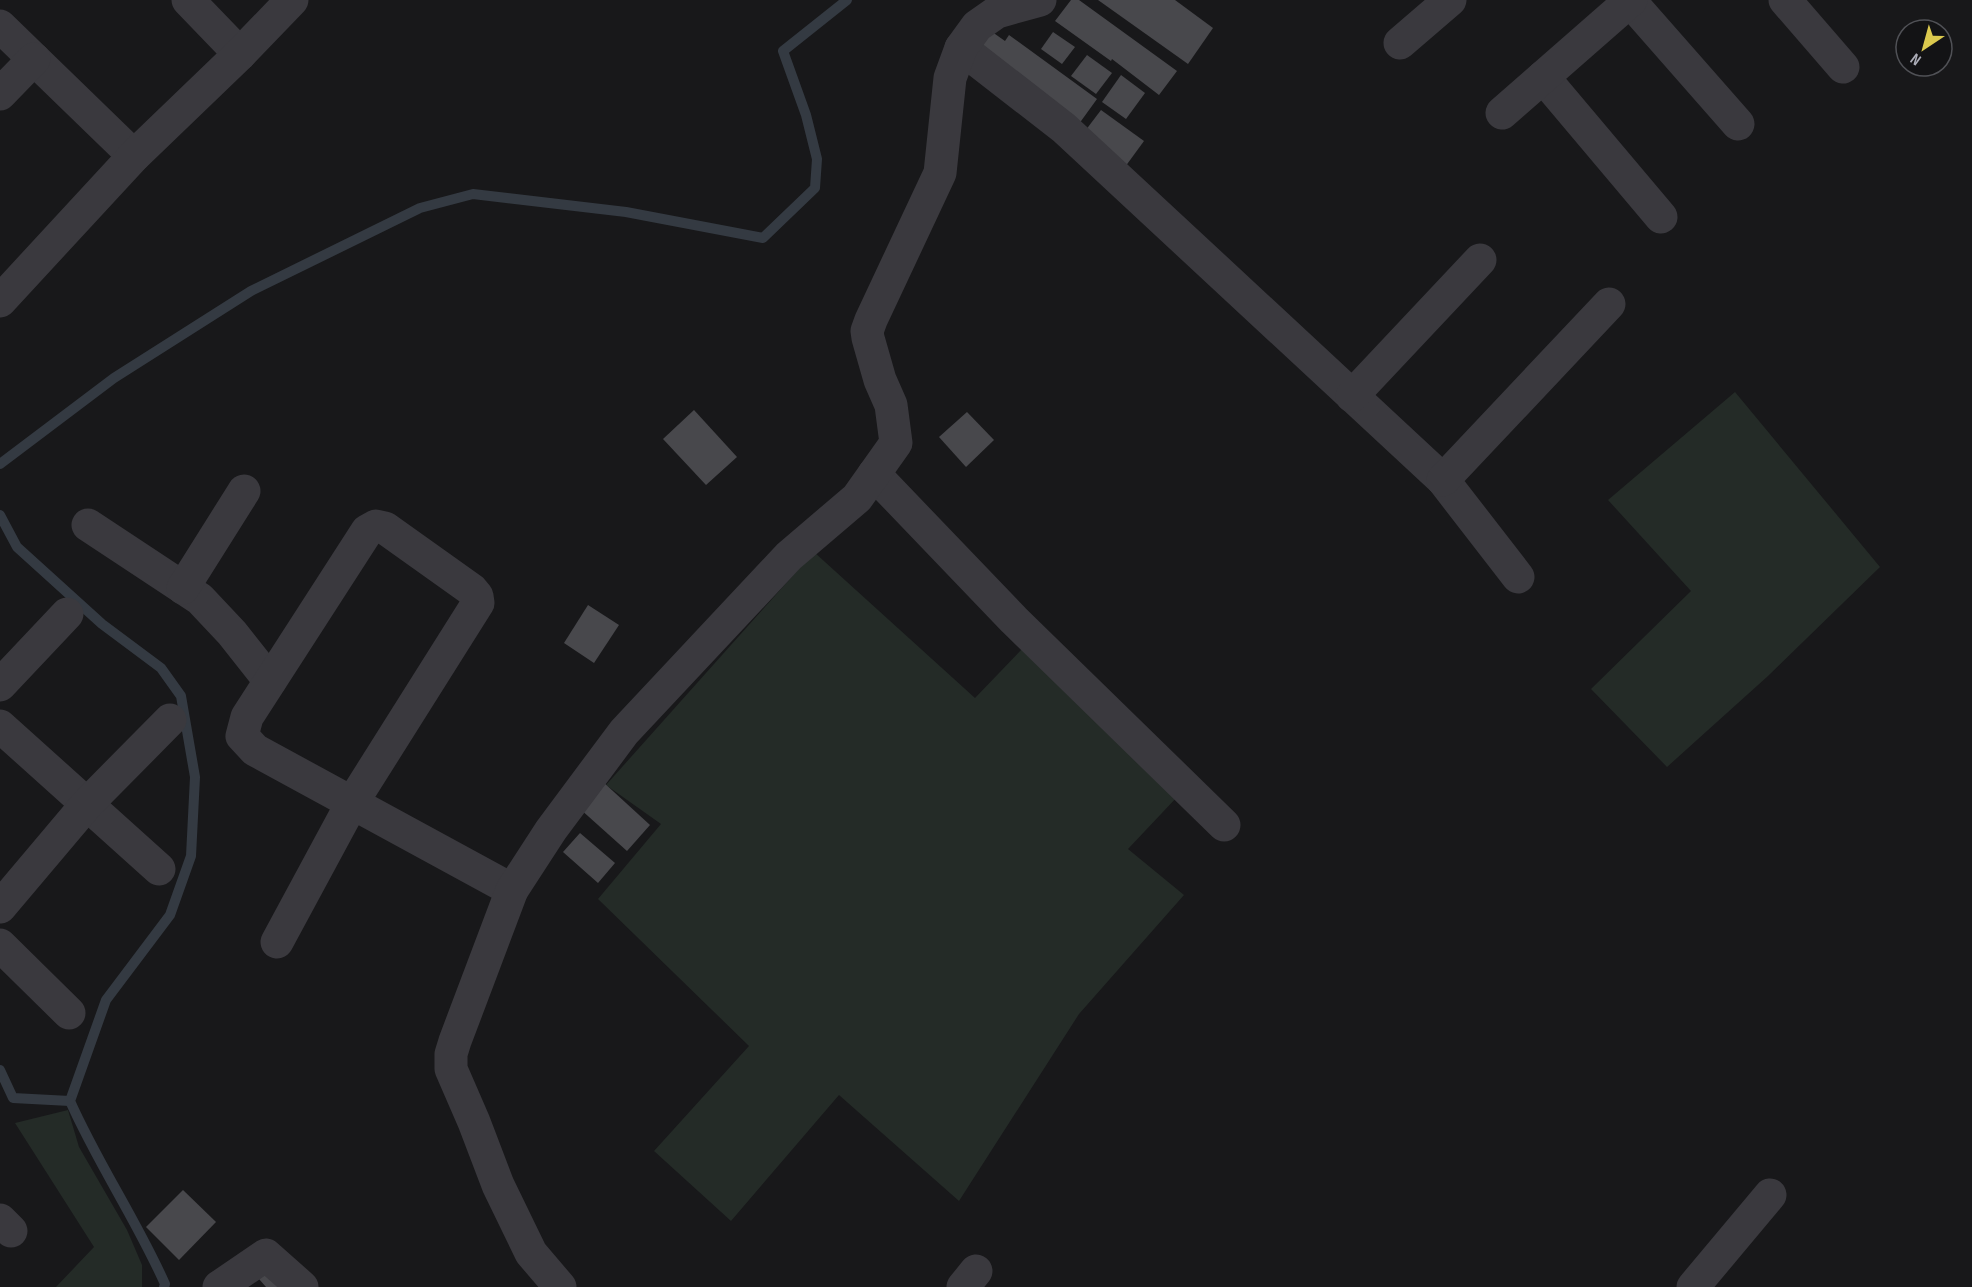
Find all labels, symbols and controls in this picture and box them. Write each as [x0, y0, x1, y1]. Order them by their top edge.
north arrow [1894, 18, 1954, 78]
text: N [1907, 49, 1925, 69]

